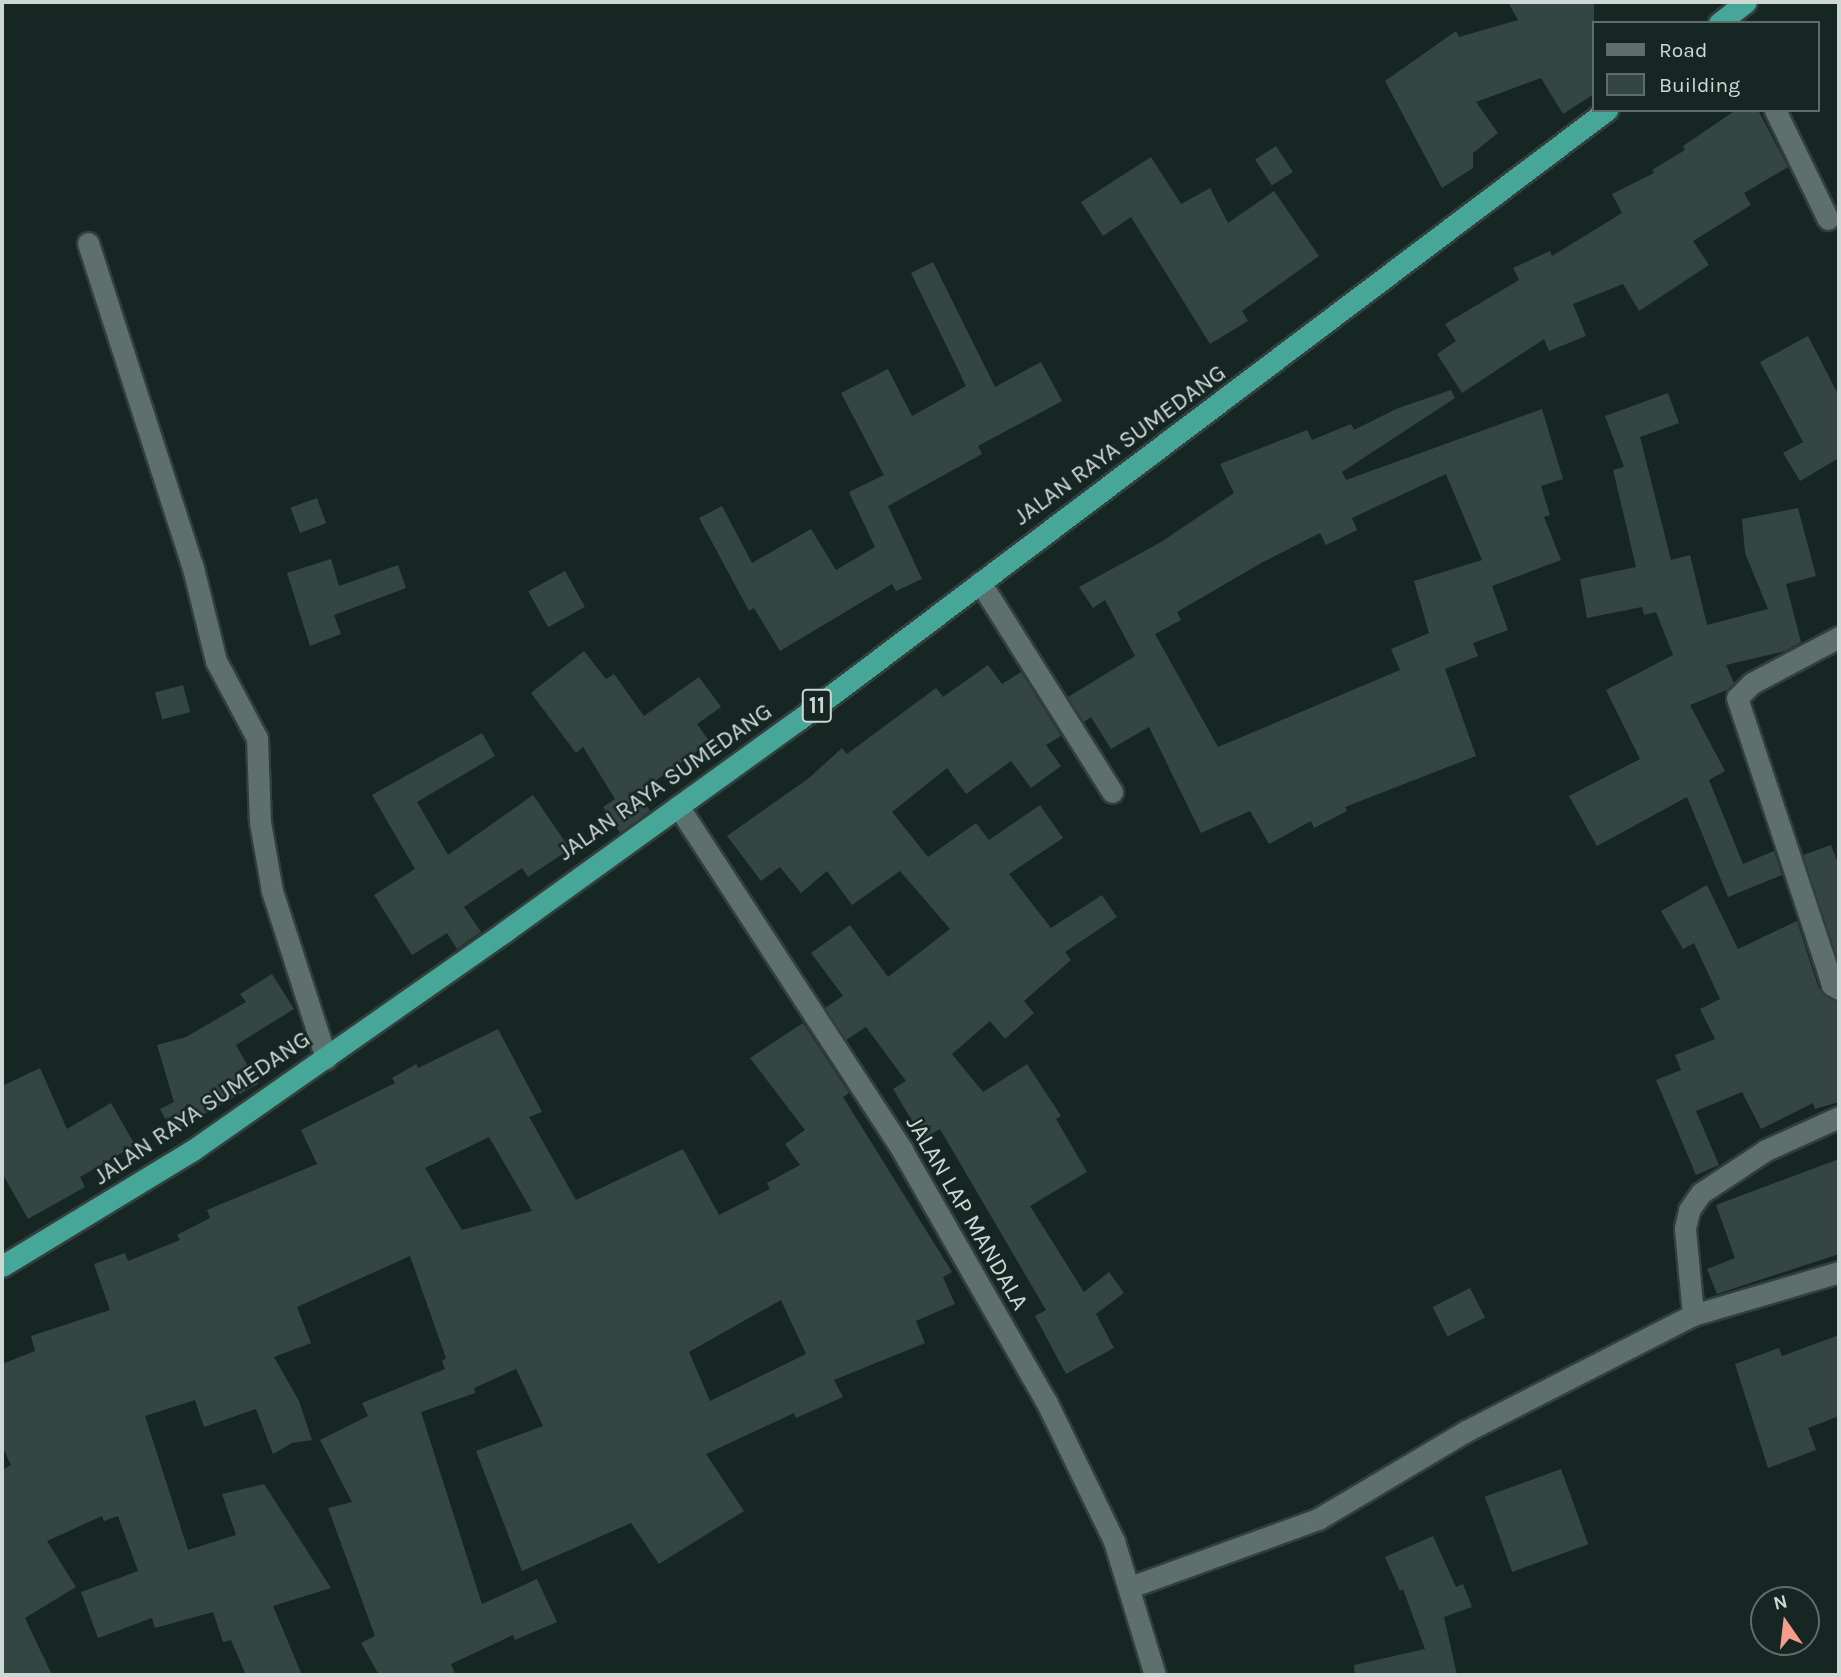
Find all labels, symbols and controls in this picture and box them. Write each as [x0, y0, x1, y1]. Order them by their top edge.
legend [1592, 21, 1820, 112]
text: Road [1659, 38, 1707, 62]
text: Building [1659, 73, 1740, 97]
street label: JALAN RAYA SUMEDANG [1008, 358, 1232, 532]
road number: 11 [801, 686, 833, 726]
street label: JALAN RAYA SUMEDANG [552, 697, 778, 867]
street label: JALAN RAYA SUMEDANG [88, 1025, 316, 1191]
street label: JALAN LAP MANDALA [900, 1111, 1034, 1315]
north arrow [1750, 1586, 1820, 1656]
text: N [1771, 1590, 1790, 1615]

